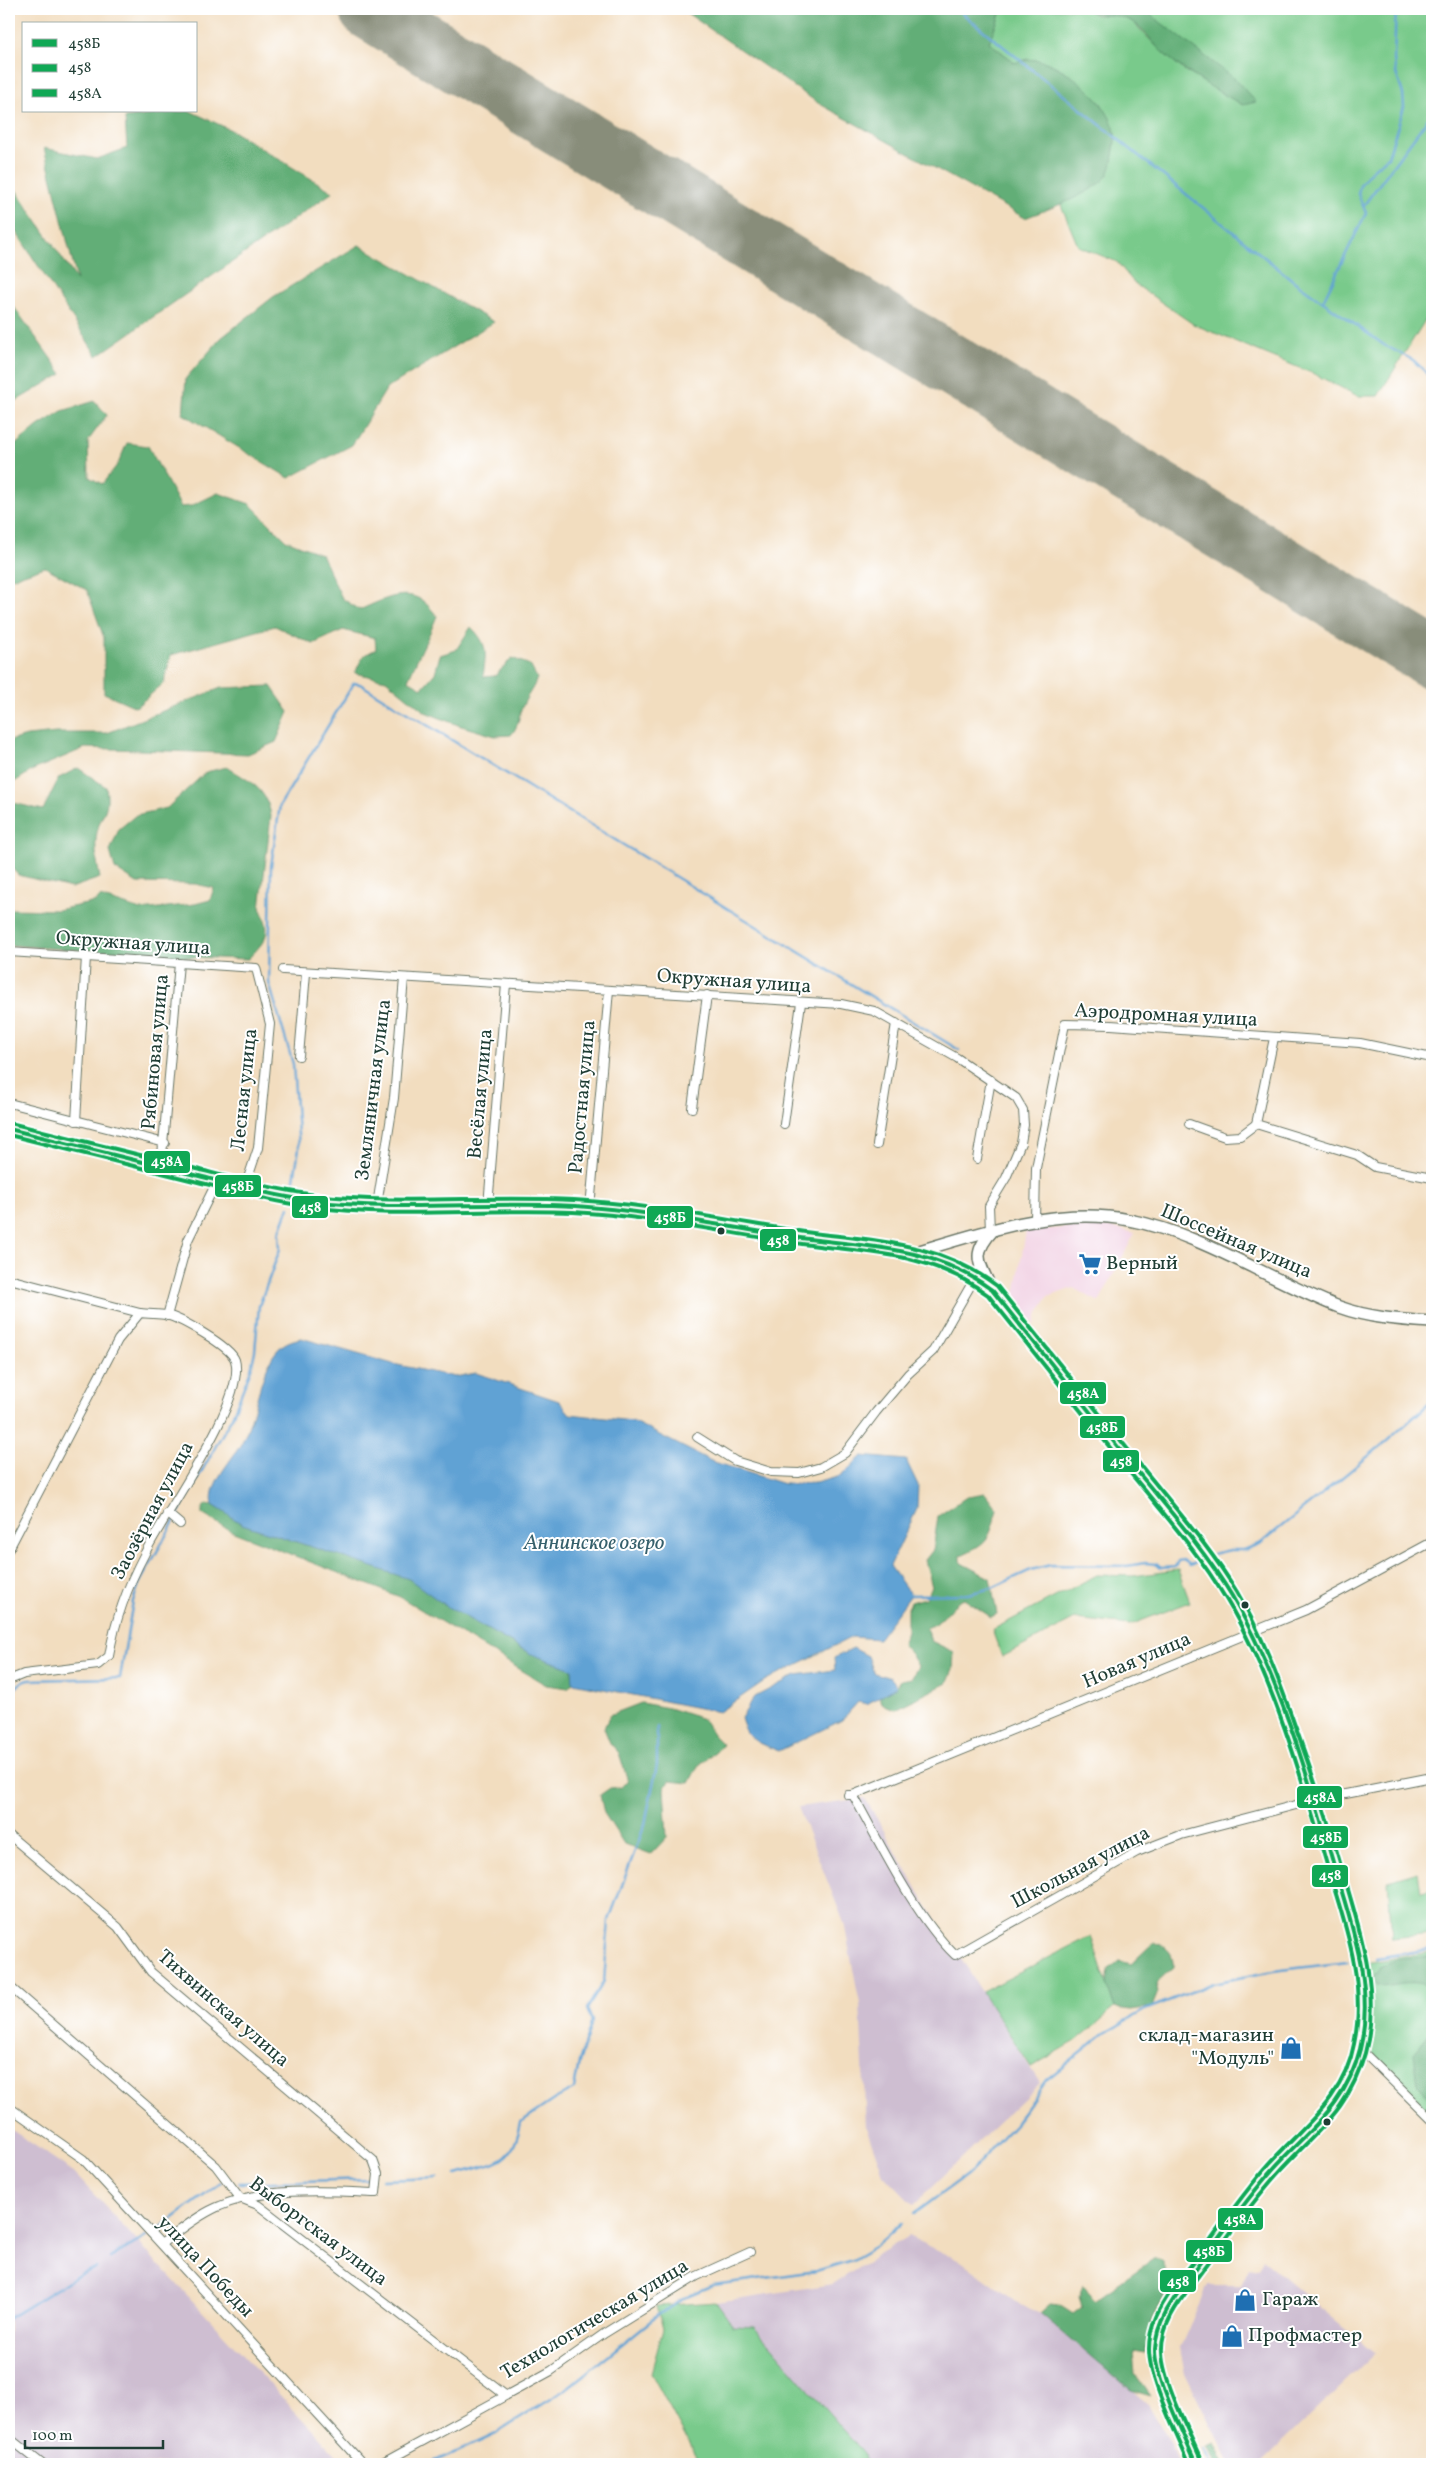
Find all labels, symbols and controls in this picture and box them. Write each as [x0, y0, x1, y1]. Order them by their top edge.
legend [22, 22, 198, 112]
text: 458Б [68, 34, 101, 55]
text: 458 [68, 58, 91, 79]
text: 458А [68, 84, 102, 105]
street label: Окружная улица [55, 925, 211, 963]
street label: Окружная улица [656, 963, 812, 1001]
street label: Рябиновая улица [135, 973, 177, 1131]
street label: Аэродромная улица [1074, 997, 1259, 1035]
street label: Земляничная улица [349, 998, 399, 1182]
street label: Радостная улица [562, 1019, 604, 1175]
street label: Лесная улица [225, 1027, 265, 1153]
street label: Весёлая улица [461, 1028, 501, 1160]
line badge: 458А [143, 1150, 191, 1174]
text: 458А [151, 1153, 183, 1172]
line badge: 458Б [214, 1174, 262, 1198]
text: 458Б [222, 1178, 254, 1197]
line badge: 458 [291, 1195, 329, 1219]
street label: Шоссейная улица [1156, 1197, 1316, 1287]
text: 458 [299, 1199, 321, 1218]
line badge: 458Б [646, 1205, 694, 1229]
text: 458Б [654, 1209, 686, 1228]
unlabelled marker [716, 1226, 726, 1236]
line badge: 458 [759, 1228, 797, 1252]
text: 458 [767, 1232, 789, 1251]
place label: Верный [1106, 1250, 1178, 1278]
supermarket icon: Верный [1077, 1251, 1103, 1277]
line badge: 458А [1059, 1381, 1107, 1405]
text: 458А [1067, 1385, 1099, 1404]
line badge: 458Б [1079, 1415, 1126, 1439]
text: 458Б [1086, 1419, 1118, 1438]
street label: Заозёрная улица [105, 1437, 201, 1585]
line badge: 458 [1102, 1449, 1140, 1473]
text: 458 [1110, 1453, 1132, 1472]
water label: Аннинское озеро [523, 1529, 665, 1558]
unlabelled marker [1240, 1600, 1250, 1610]
street label: Новая улица [1078, 1626, 1196, 1696]
line badge: 458А [1296, 1785, 1343, 1809]
text: 458А [1304, 1789, 1336, 1808]
street label: Школьная улица [1007, 1820, 1155, 1916]
line badge: 458Б [1302, 1825, 1349, 1849]
text: 458Б [1310, 1829, 1342, 1848]
line badge: 458 [1311, 1864, 1349, 1888]
text: 458 [1319, 1867, 1341, 1886]
street label: Тихвинская улица [151, 1944, 295, 2074]
place label: склад-магазин "Модуль" [1138, 2022, 1274, 2073]
shop icon: склад-магазин "Модуль" [1278, 2035, 1304, 2061]
unlabelled marker [1322, 2117, 1332, 2127]
street label: Выборгская улица [243, 2171, 393, 2293]
line badge: 458А [1217, 2207, 1264, 2231]
street label: улица Победы [150, 2210, 260, 2324]
text: 458А [1224, 2211, 1256, 2230]
line badge: 458Б [1185, 2239, 1233, 2263]
text: 458Б [1193, 2243, 1225, 2262]
street label: Технологическая улица [496, 2253, 694, 2387]
line badge: 458 [1159, 2269, 1197, 2293]
text: 458 [1167, 2273, 1189, 2292]
place label: Гараж [1262, 2286, 1319, 2314]
shop icon: Гараж [1232, 2287, 1258, 2313]
place label: Профмастер [1248, 2322, 1362, 2350]
shop icon: Профмастер [1219, 2323, 1245, 2349]
scale bar [25, 2418, 162, 2450]
text: 100 m [32, 2426, 72, 2447]

